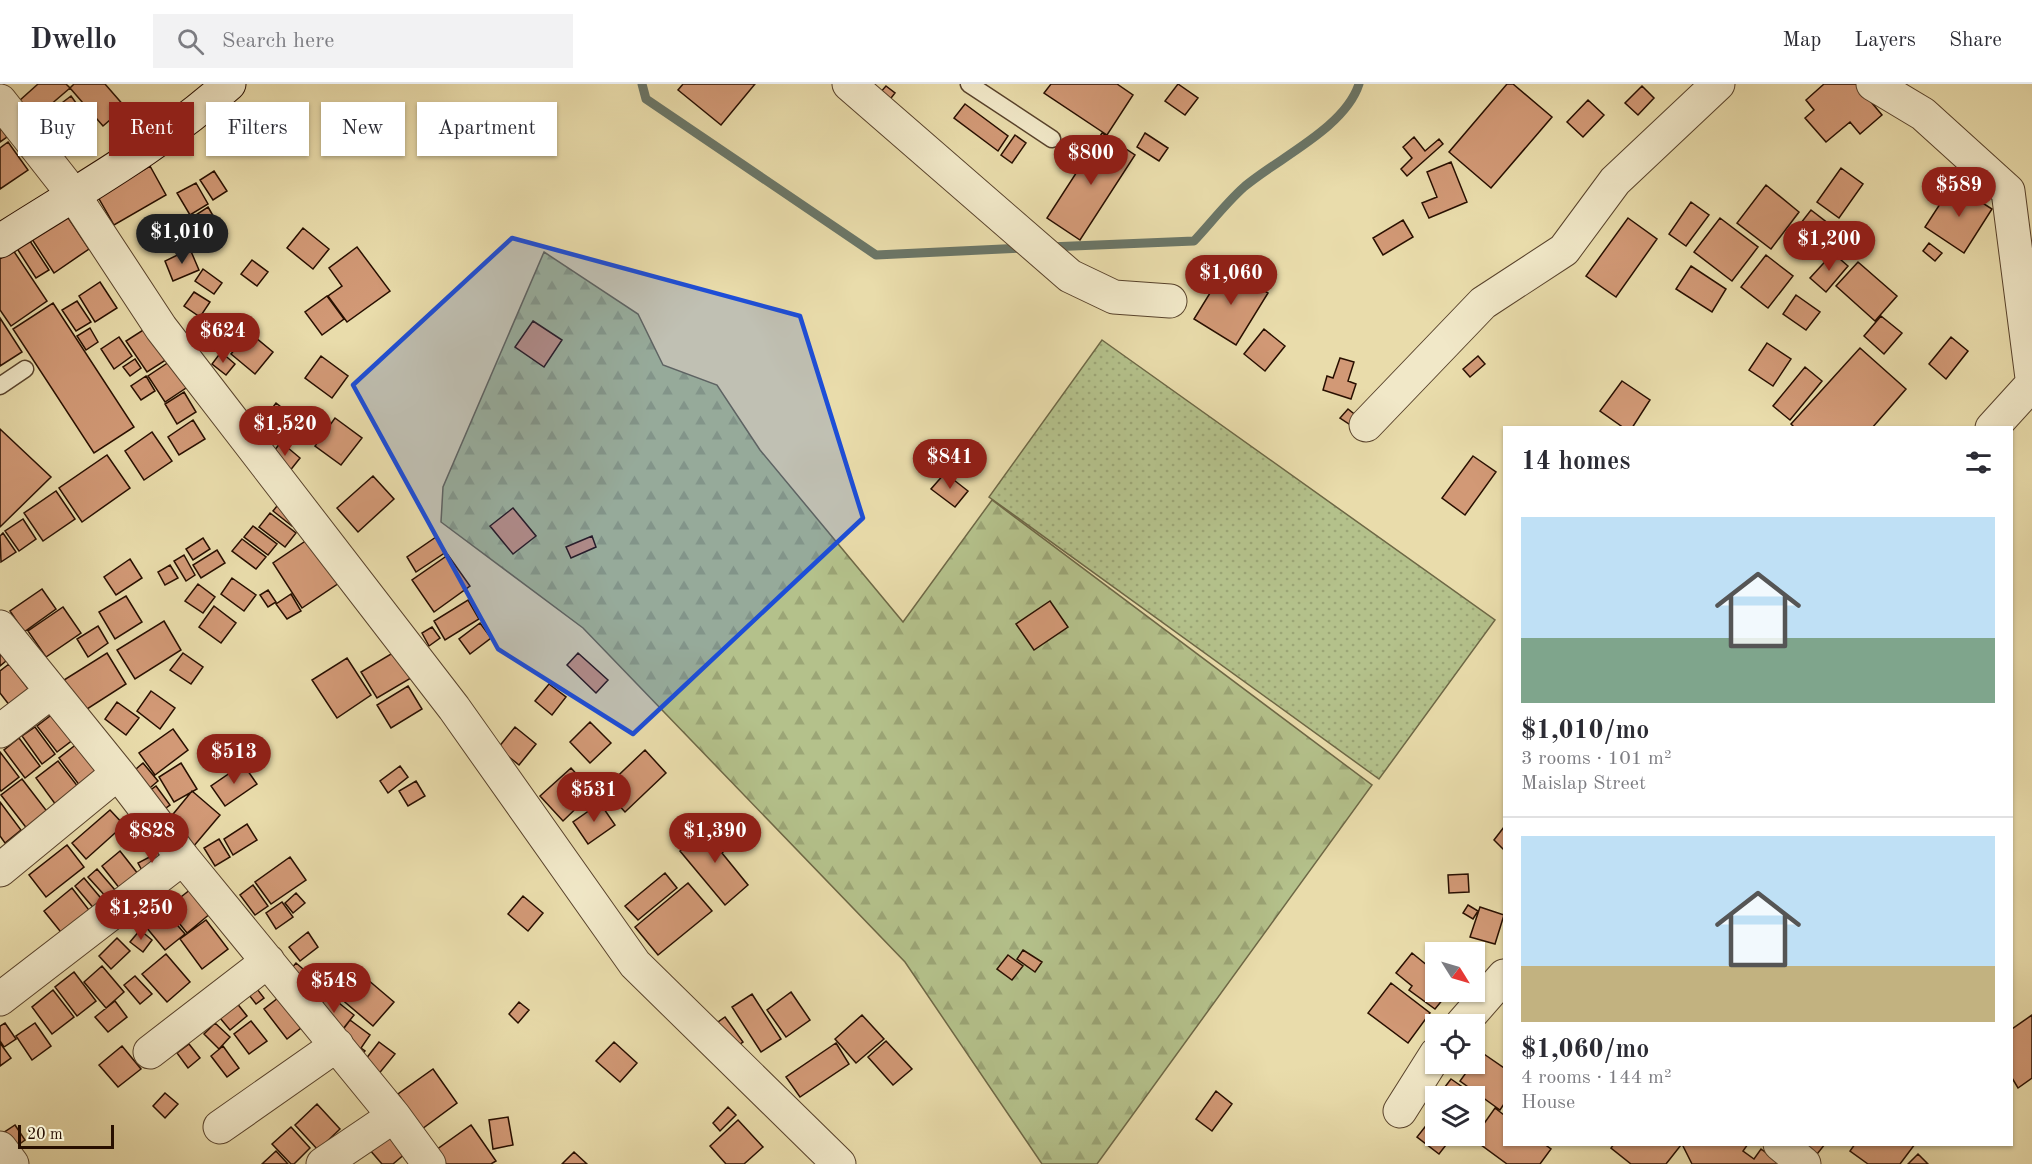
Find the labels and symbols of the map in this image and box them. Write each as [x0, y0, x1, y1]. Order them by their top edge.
pin: $800 [1055, 135, 1127, 186]
pin: $589 [1923, 167, 1995, 218]
pin: $1,010 [133, 214, 231, 265]
pin: $1,200 [1780, 221, 1878, 272]
pin: $1,060 [1182, 255, 1280, 306]
pin: $624 [187, 313, 259, 364]
pin: $1,520 [236, 406, 334, 457]
pin: $841 [914, 439, 986, 490]
pin: $513 [198, 734, 270, 785]
pin: $531 [558, 772, 630, 823]
pin: $828 [116, 813, 188, 864]
pin: $1,390 [666, 813, 764, 864]
pin: $1,250 [92, 890, 190, 941]
north arrow [1425, 942, 1485, 1002]
pin: $548 [298, 963, 370, 1014]
scale bar [18, 1122, 114, 1150]

